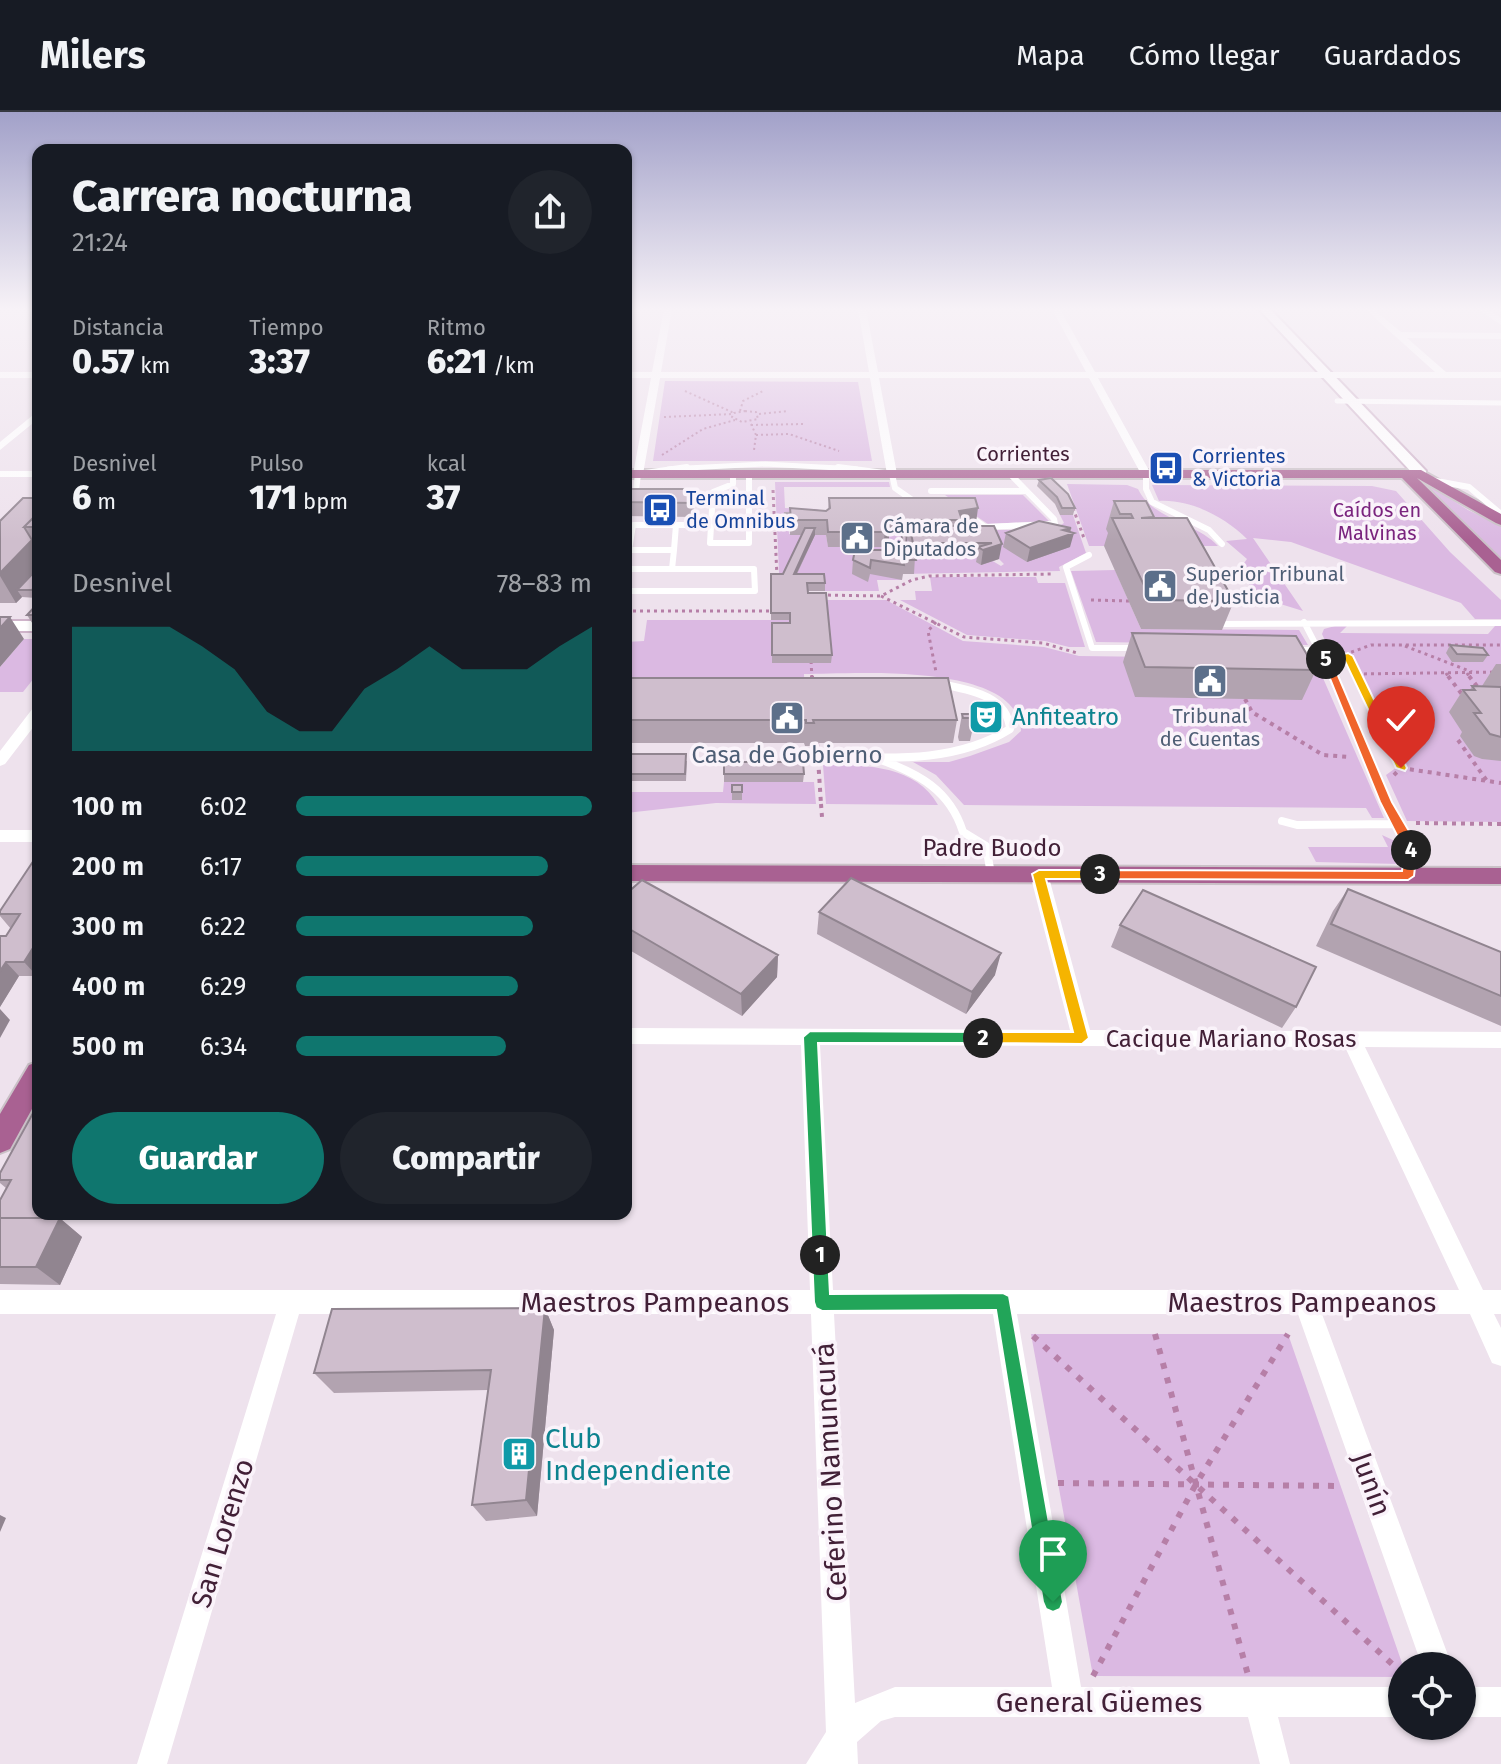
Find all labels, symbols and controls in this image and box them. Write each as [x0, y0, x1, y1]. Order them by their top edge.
text: Milers [40, 32, 146, 78]
text: Mapa [1016, 39, 1085, 72]
text: Cómo llegar [1129, 39, 1280, 72]
text: Guardados [1324, 39, 1461, 72]
text: Carrera nocturna [72, 170, 412, 223]
button: share [508, 170, 592, 254]
text: 21:24 [72, 227, 128, 258]
text: Distancia [72, 314, 164, 341]
text: Tiempo [249, 314, 324, 341]
text: Ritmo [427, 314, 486, 341]
text: 0.57 [72, 341, 134, 382]
text: 3:37 [249, 341, 310, 382]
text: 6:21 [427, 341, 487, 382]
text: km [134, 352, 170, 379]
text: /km [487, 352, 535, 379]
street label: Corrientes [976, 442, 1070, 466]
place label: Corrientes & Victoria [1192, 444, 1285, 491]
bus stop icon: Corrientes & Victoria [1147, 449, 1185, 487]
text: Desnivel [72, 450, 157, 477]
text: Pulso [249, 450, 304, 477]
text: kcal [427, 450, 466, 477]
text: 6 [72, 477, 91, 518]
text: 171 [249, 477, 297, 518]
text: 37 [427, 477, 461, 518]
place label: Terminal de Omnibus [686, 486, 795, 533]
text: m [91, 488, 116, 515]
text: bpm [297, 488, 348, 515]
bus stop icon: Terminal de Omnibus [641, 491, 679, 529]
park label: Caídos en Malvinas [1333, 498, 1421, 545]
place label: Cámara de Diputados [883, 514, 979, 561]
public building icon: Cámara de Diputados [838, 519, 876, 557]
place label: Superior Tribunal de Justicia [1186, 562, 1344, 609]
public building icon: Superior Tribunal de Justicia [1141, 567, 1179, 605]
text: Desnivel [72, 568, 172, 599]
text: 78–83 m [497, 568, 592, 599]
pin: 5 [1306, 639, 1346, 679]
text: 5 [1320, 645, 1332, 672]
public building icon: Tribunal de Cuentas [1191, 662, 1229, 700]
pin [1367, 686, 1435, 768]
theatre icon: Anfiteatro [967, 698, 1005, 736]
icon: check [1379, 698, 1423, 742]
public building icon: Casa de Gobierno [768, 699, 806, 737]
place label: Anfiteatro [1012, 703, 1119, 731]
place label: Tribunal de Cuentas [1160, 704, 1260, 751]
place label: Casa de Gobierno [692, 741, 882, 769]
text: 100 m [72, 791, 143, 822]
text: 6:02 [200, 791, 247, 822]
pin: 4 [1391, 830, 1431, 870]
street label: Padre Buodo [923, 834, 1061, 862]
text: 4 [1405, 836, 1417, 863]
text: 200 m [72, 851, 144, 882]
text: 6:17 [200, 851, 242, 882]
pin: 3 [1080, 854, 1120, 894]
text: 3 [1094, 860, 1106, 887]
text: 300 m [72, 911, 144, 942]
text: 6:22 [200, 911, 246, 942]
text: 400 m [72, 971, 145, 1002]
text: 6:29 [200, 971, 246, 1002]
pin: 2 [963, 1018, 1003, 1058]
text: 2 [977, 1024, 989, 1051]
street label: Cacique Mariano Rosas [1106, 1025, 1356, 1053]
text: 500 m [72, 1031, 145, 1062]
text: 6:34 [200, 1031, 247, 1062]
button: Guardar [72, 1112, 324, 1204]
button: Compartir [340, 1112, 592, 1204]
pin: 1 [800, 1235, 840, 1275]
text: 1 [815, 1241, 825, 1268]
street label: Maestros Pampeanos [521, 1286, 789, 1319]
street label: Maestros Pampeanos [1168, 1286, 1436, 1319]
street label: Ceferino Namuncurá [807, 1342, 854, 1602]
place label: Club Independiente [545, 1422, 731, 1487]
building icon: Club Independiente [500, 1435, 538, 1473]
street label: Junín [1345, 1448, 1398, 1521]
street label: San Lorenzo [184, 1455, 261, 1612]
pin [1019, 1520, 1087, 1602]
icon: arrive [1031, 1532, 1075, 1576]
map controls [1388, 1652, 1476, 1740]
button: locate [1388, 1652, 1476, 1740]
street label: General Güemes [996, 1686, 1202, 1719]

